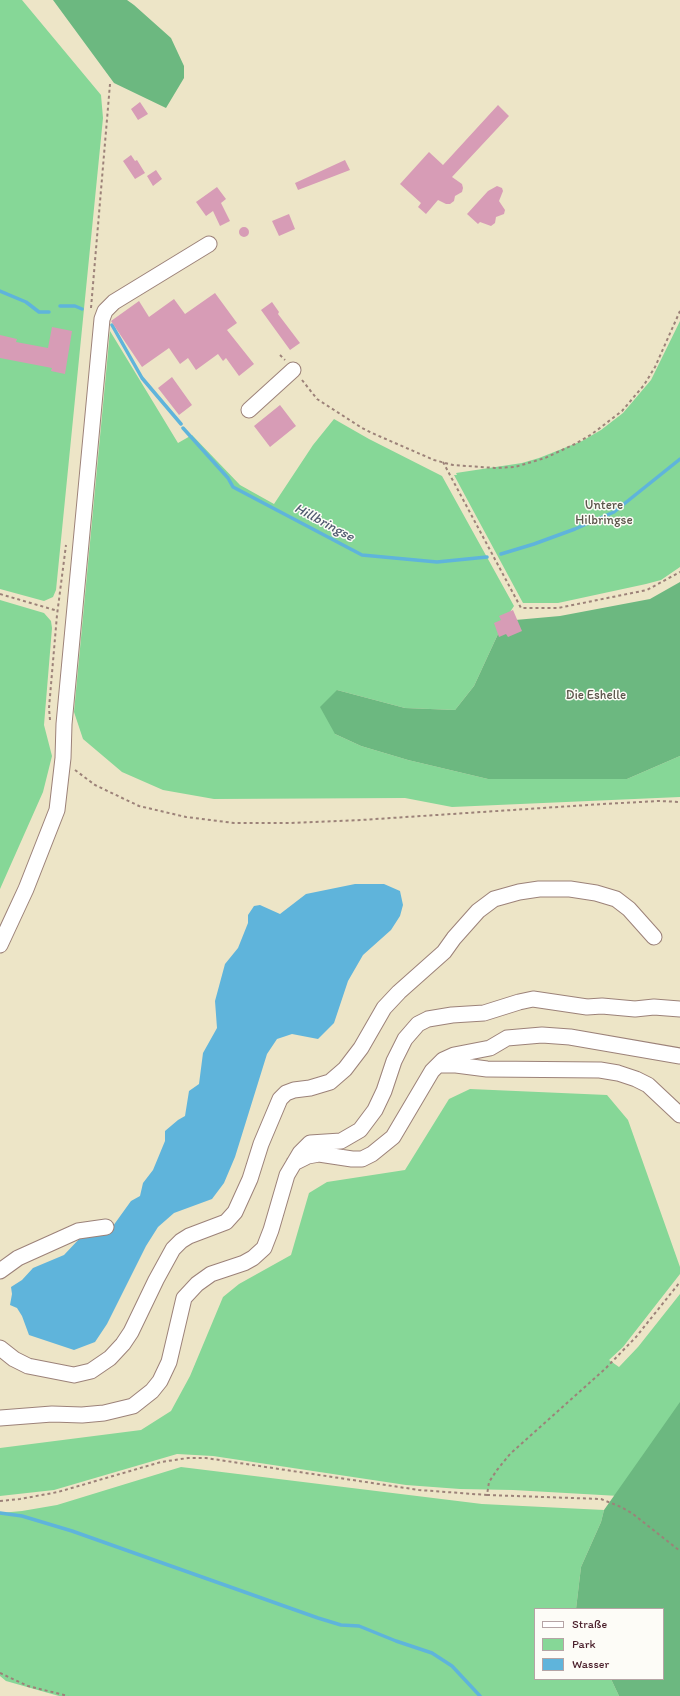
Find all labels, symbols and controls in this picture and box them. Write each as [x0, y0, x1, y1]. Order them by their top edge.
park label: Untere Hilbringse [575, 498, 633, 529]
water label: Hillbringse [291, 500, 357, 546]
park label: Die Eshelle [566, 688, 626, 704]
legend [534, 1608, 664, 1680]
text: Straße [572, 1617, 607, 1631]
text: Park [572, 1637, 596, 1651]
text: Wasser [572, 1657, 609, 1671]

